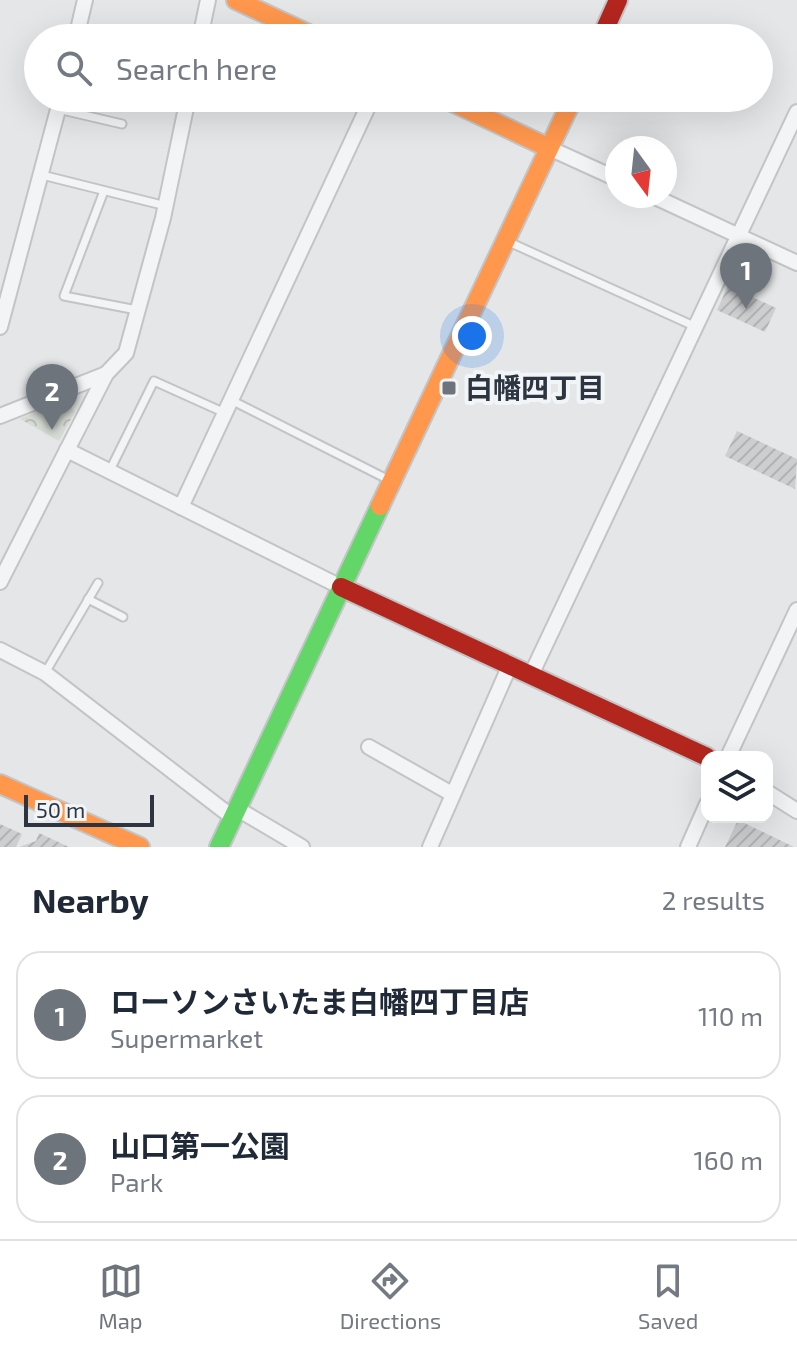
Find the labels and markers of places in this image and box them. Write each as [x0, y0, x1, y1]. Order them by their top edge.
pin: 1 [720, 243, 772, 309]
pin: 2 [26, 364, 78, 430]
place label: 白幡四丁目 [465, 370, 605, 404]
marker: 白幡四丁目 [440, 379, 458, 397]

